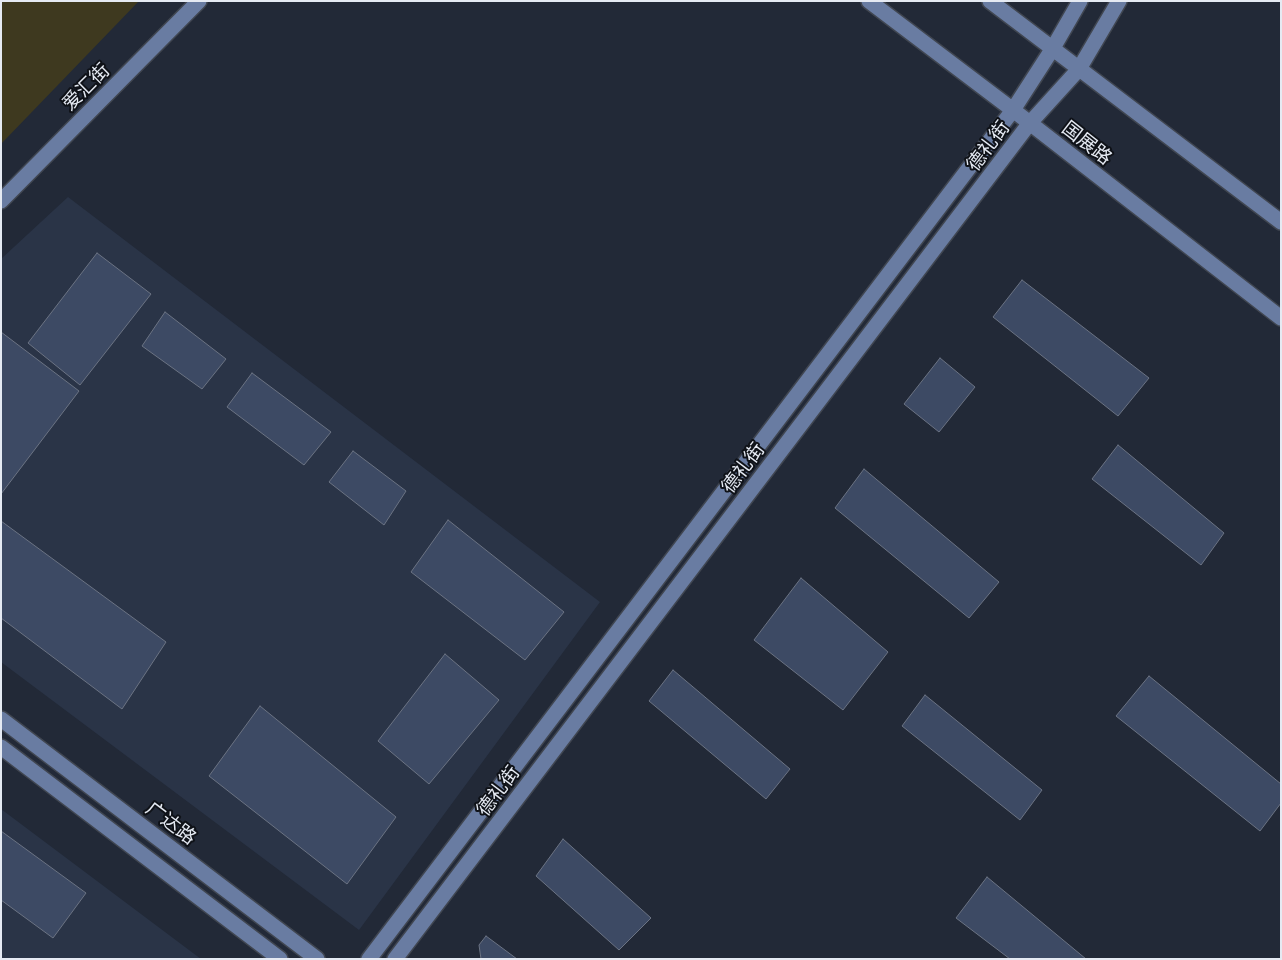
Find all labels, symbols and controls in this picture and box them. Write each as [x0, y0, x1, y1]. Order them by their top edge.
street label: 爱汇街 [58, 59, 114, 115]
street label: 德礼街 [962, 116, 1014, 176]
street label: 国展路 [1058, 116, 1116, 170]
street label: 德礼街 [717, 438, 769, 498]
street label: 德礼街 [472, 761, 524, 821]
street label: 广达路 [141, 797, 201, 849]

